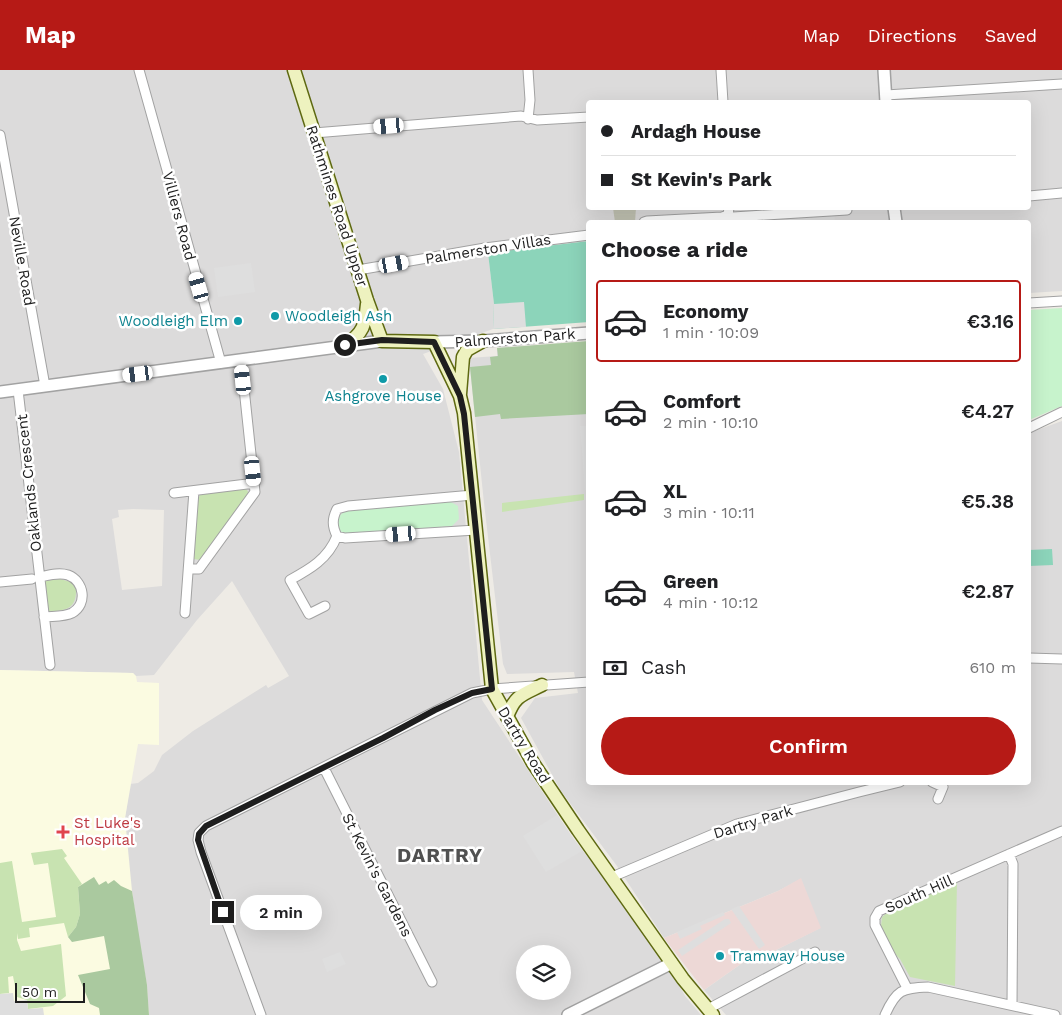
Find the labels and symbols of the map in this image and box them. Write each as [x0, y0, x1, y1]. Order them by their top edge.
car [373, 117, 404, 135]
street label: Rathmines Road Upper [302, 123, 372, 289]
street label: Villiers Road [159, 170, 199, 262]
street label: Neville Road [5, 215, 39, 307]
street label: Palmerston Villas [424, 230, 552, 268]
car [377, 254, 410, 274]
car [187, 271, 210, 303]
place label: Woodleigh Ash [285, 307, 392, 325]
marker: Woodleigh Ash [269, 310, 281, 322]
place label: Woodleigh Elm [119, 312, 228, 330]
marker: Woodleigh Elm [232, 315, 244, 327]
street label: Palmerston Park [454, 325, 576, 351]
route start [334, 334, 356, 356]
car [233, 364, 252, 396]
car [122, 365, 153, 383]
marker: Ashgrove House [377, 373, 389, 385]
place label: Ashgrove House [324, 387, 442, 405]
street label: Oaklands Crescent [13, 413, 45, 553]
car [243, 455, 262, 487]
car [385, 525, 416, 543]
street label: Dartry Road [494, 703, 554, 787]
street label: Dartry Park [711, 801, 795, 843]
street label: St Kevin's Gardens [338, 810, 416, 940]
place label: St Luke's Hospital [74, 814, 141, 849]
marker: St Luke's Hospital [56, 825, 70, 839]
district label: DARTRY [397, 843, 483, 867]
street label: South Hill [882, 871, 956, 917]
callout: 2 min [240, 894, 323, 930]
route end [212, 901, 234, 923]
place label: Tramway House [730, 947, 845, 965]
marker: Tramway House [714, 950, 726, 962]
scale bar [15, 980, 85, 1003]

